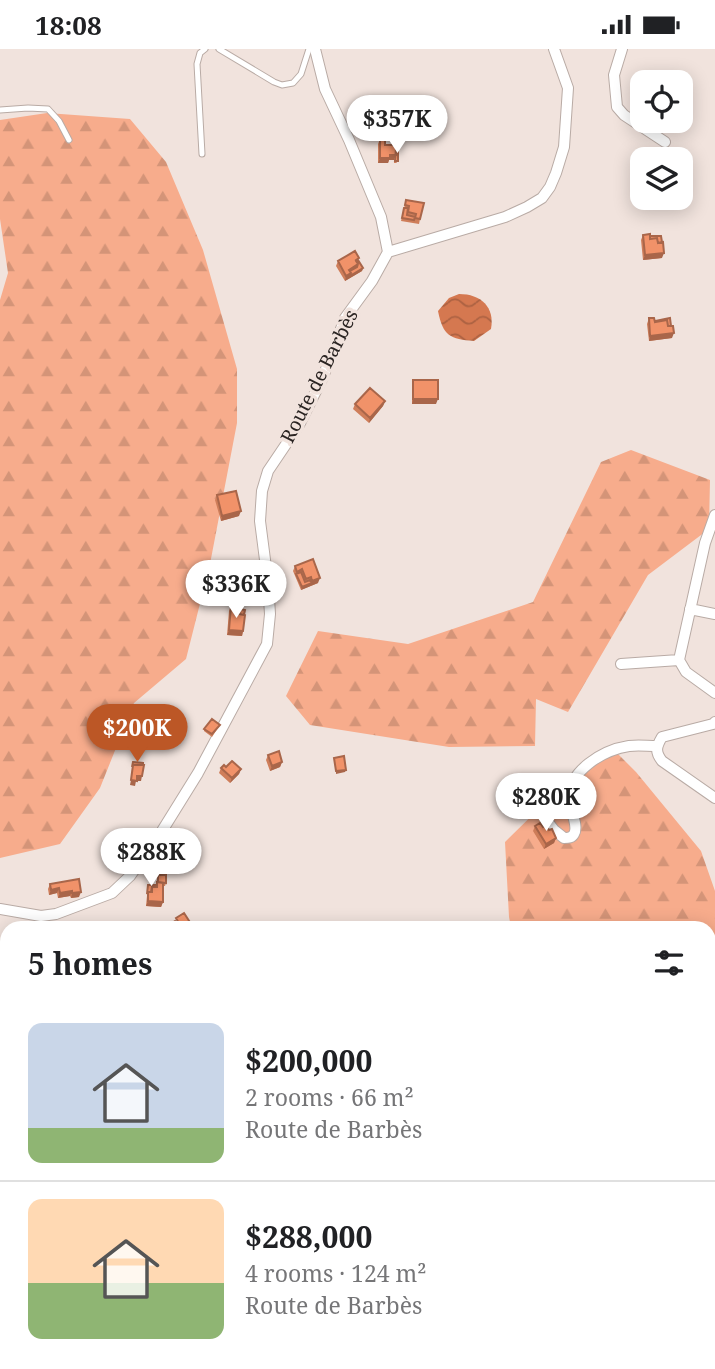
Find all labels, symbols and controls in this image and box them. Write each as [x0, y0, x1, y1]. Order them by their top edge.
text: 18:08 [35, 7, 102, 43]
map controls [630, 70, 693, 210]
button: locate [630, 70, 693, 133]
pin: $357K [348, 95, 446, 155]
text: $357K [363, 102, 431, 134]
button: layers [630, 147, 693, 210]
street label: Route de Barbès [274, 305, 364, 447]
pin: $336K [187, 561, 285, 620]
text: $336K [202, 567, 270, 599]
pin: $200K [88, 705, 186, 764]
text: $200K [103, 711, 171, 743]
pin: $280K [497, 773, 595, 833]
text: $280K [512, 780, 580, 812]
pin: $288K [102, 829, 200, 888]
text: $288K [117, 835, 185, 867]
text: 5 homes [28, 943, 152, 984]
icon: filters [650, 944, 688, 982]
text: $200,000 [245, 1040, 372, 1081]
icon: home [84, 1051, 168, 1135]
text: 2 rooms · 66 m² [245, 1081, 414, 1113]
text: Route de Barbès [245, 1113, 422, 1145]
text: $288,000 [245, 1216, 372, 1257]
icon: home [84, 1227, 168, 1311]
text: 4 rooms · 124 m² [245, 1257, 427, 1289]
text: Route de Barbès [245, 1289, 422, 1321]

